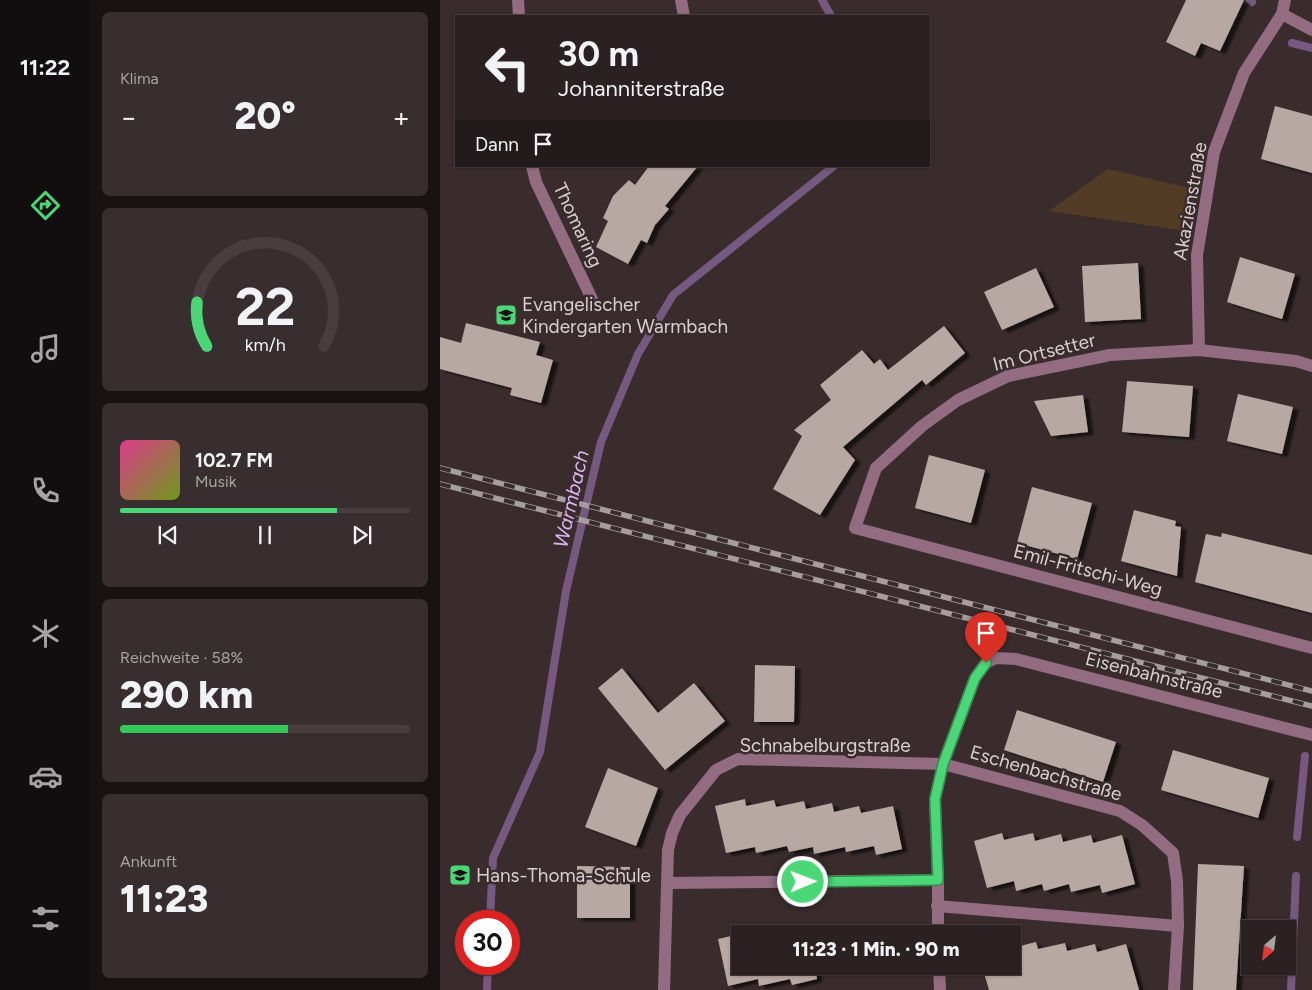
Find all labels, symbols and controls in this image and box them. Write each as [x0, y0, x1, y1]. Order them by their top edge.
text: 30 m [558, 33, 639, 75]
icon: left [475, 35, 540, 100]
text: 11:22 [20, 54, 70, 81]
text: Klima [120, 69, 159, 88]
text: Johanniterstraße [558, 75, 725, 102]
text: 20° [234, 93, 296, 139]
text: − [120, 100, 137, 134]
text: + [393, 100, 410, 134]
icon: arrive [529, 130, 557, 158]
text: Dann [475, 133, 519, 156]
street label: Akazienstraße [1168, 140, 1212, 262]
street label: Thomaring [548, 179, 608, 271]
icon: directions [28, 188, 63, 223]
text: 22 [235, 276, 295, 338]
place label: Evangelischer Kindergarten Warmbach [522, 293, 728, 338]
school or university icon: Evangelischer Kindergarten Warmbach [494, 303, 518, 327]
street label: Im Ortsetter [990, 328, 1098, 376]
icon: music [28, 331, 63, 366]
text: km/h [245, 334, 285, 355]
water label: Warmbach [548, 448, 594, 550]
text: 102.7 FM [195, 449, 273, 472]
text: Musik [195, 472, 236, 491]
icon: phone [28, 473, 63, 508]
icon: previous [154, 521, 182, 549]
icon: pause [251, 521, 279, 549]
icon: next [348, 521, 376, 549]
street label: Emil-Fritschi-Weg [1011, 539, 1165, 601]
pin [965, 612, 1007, 663]
icon: climate [28, 616, 63, 651]
icon: arrive [972, 619, 1000, 647]
street label: Eisenbahnstraße [1083, 647, 1225, 703]
text: Reichweite · 58% [120, 648, 243, 667]
text: 290 km [120, 672, 253, 718]
street label: Schnabelburgstraße [739, 734, 911, 757]
street label: Eschenbachstraße [967, 740, 1125, 806]
icon: car [28, 759, 63, 794]
text: Ankunft [120, 852, 177, 871]
position arrow [776, 855, 828, 907]
school or university icon: Hans-Thoma-Schule [448, 863, 472, 887]
place label: Hans-Thoma-Schule [476, 864, 651, 887]
text: 11:23 [120, 876, 208, 922]
icon: filters [28, 901, 63, 936]
speed limit sign: 30 [455, 910, 520, 975]
north arrow [1241, 920, 1296, 975]
map controls [1241, 920, 1296, 975]
text: 11:23 · 1 Min. · 90 m [793, 938, 959, 961]

